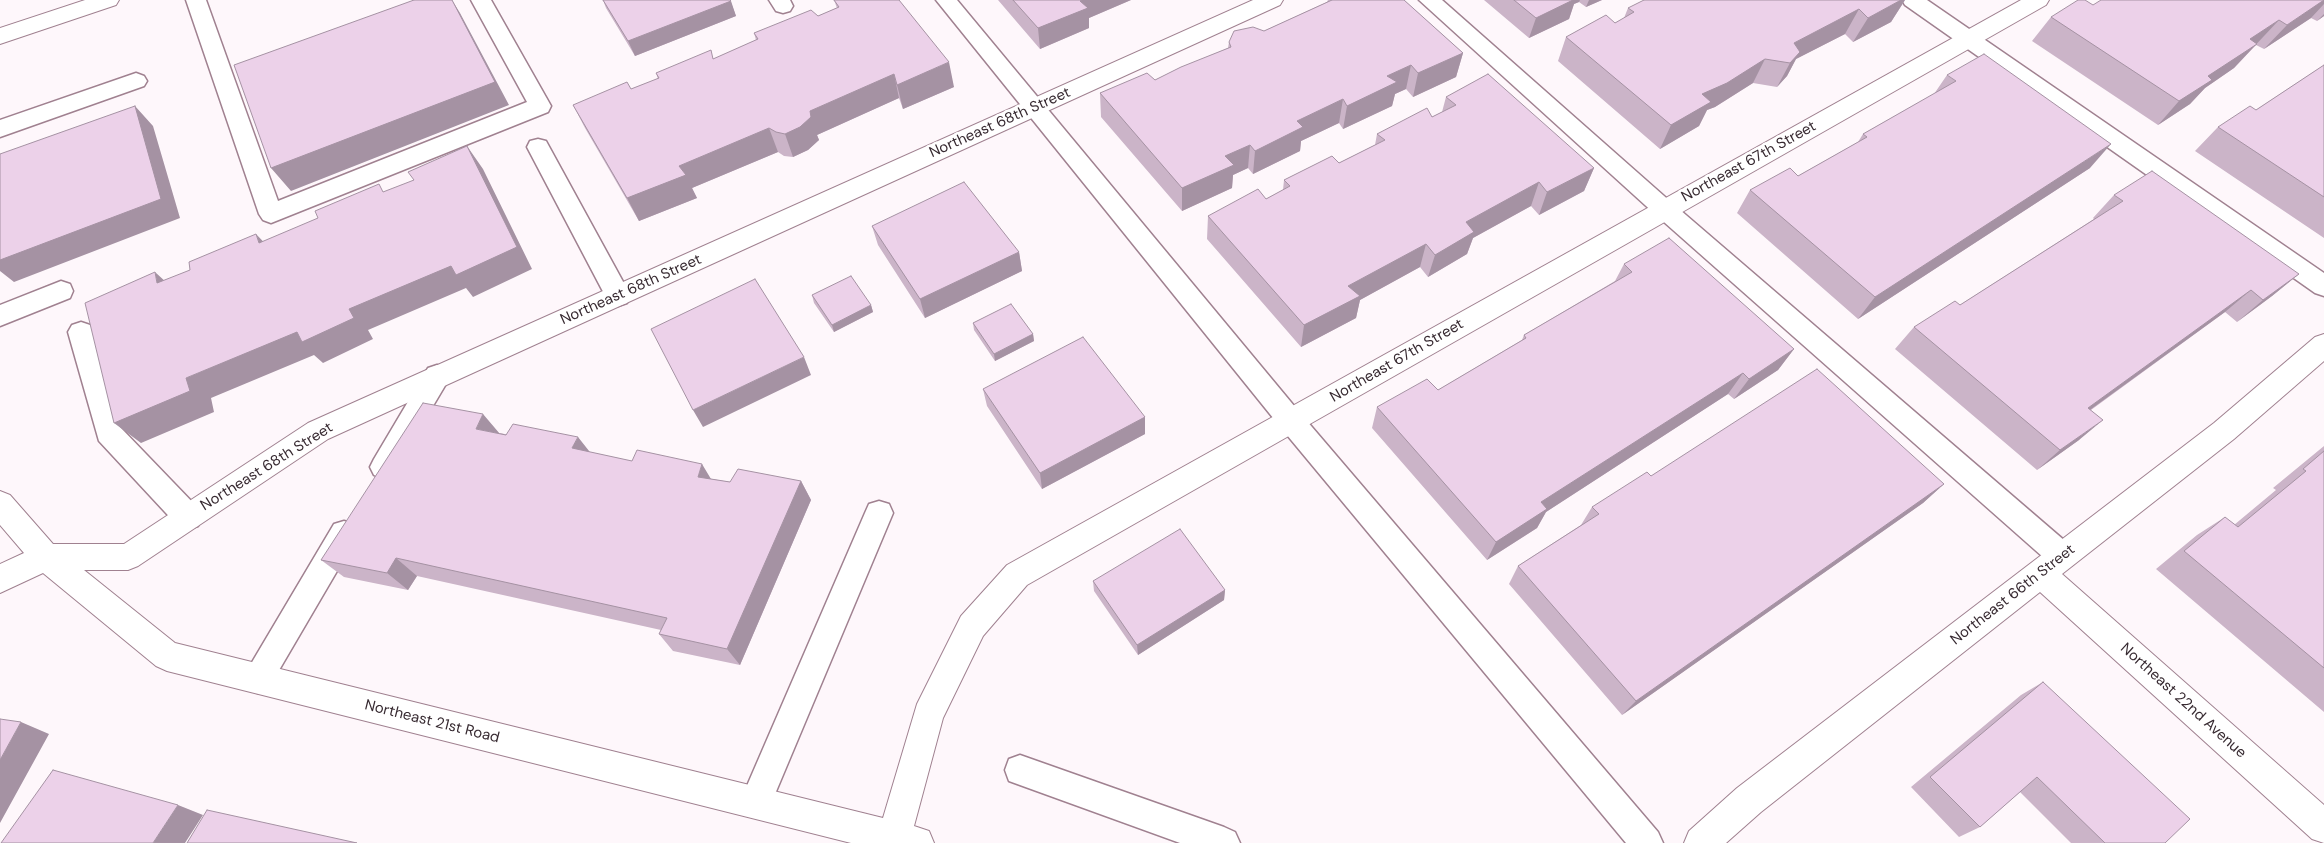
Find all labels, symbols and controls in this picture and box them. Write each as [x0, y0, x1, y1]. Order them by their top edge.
street label: Northeast 68th Street [927, 84, 1073, 162]
street label: Northeast 67th Street [1679, 117, 1819, 207]
street label: Northeast 68th Street [558, 251, 704, 329]
street label: Northeast 67th Street [1327, 315, 1467, 407]
street label: Northeast 68th Street [198, 419, 336, 515]
street label: Northeast 66th Street [1947, 541, 2079, 649]
street label: Northeast 22nd Avenue [2116, 640, 2250, 762]
street label: Northeast 21st Road [363, 697, 501, 747]

